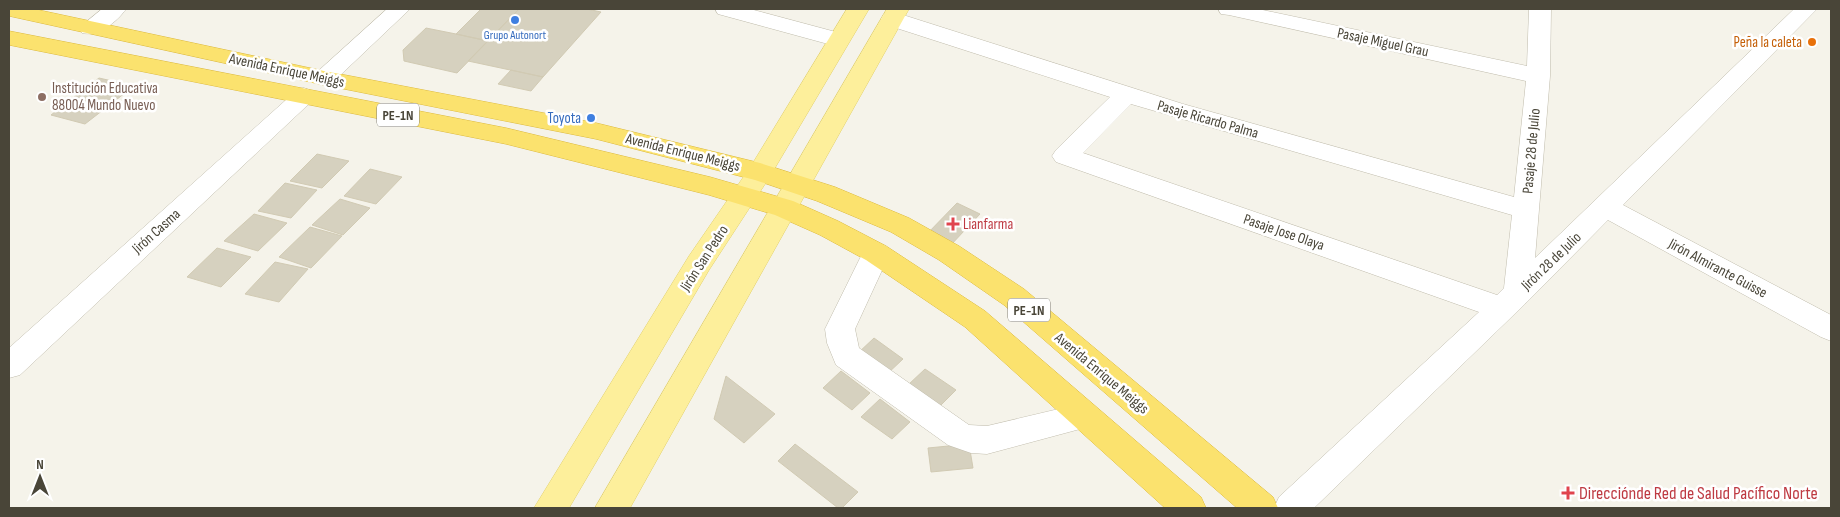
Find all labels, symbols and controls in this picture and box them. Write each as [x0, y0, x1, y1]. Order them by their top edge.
marker: Grupo Autonort [509, 14, 521, 26]
street label: Pasaje Miguel Grau [1335, 24, 1430, 61]
place label: Grupo Autonort [484, 28, 547, 43]
place label: Peña la caleta [1733, 33, 1802, 52]
marker: Peña la caleta [1806, 36, 1818, 48]
street label: Avenida Enrique Meiggs [227, 49, 346, 92]
place label: Institución Educativa 88004 Mundo Nuevo [52, 79, 158, 115]
marker: Institución Educativa 88004 Mundo Nuevo [36, 91, 48, 103]
street label: Pasaje Ricardo Palma [1155, 96, 1261, 143]
road number: PE-1N [377, 104, 419, 126]
street label: Pasaje 28 de Julio [1518, 108, 1545, 194]
place label: Toyota [548, 109, 581, 128]
marker: Toyota [585, 112, 597, 124]
street label: Avenida Enrique Meiggs [623, 129, 742, 176]
street label: Jirón Casma [127, 205, 185, 259]
street label: Pasaje Jose Olaya [1241, 210, 1327, 255]
place label: Lianfarma [963, 215, 1013, 234]
marker: Lianfarma [947, 218, 959, 230]
street label: Jirón San Pedro [676, 222, 733, 296]
street label: Jirón 28 de Julio [1517, 228, 1585, 295]
street label: Jirón Almirante Guisse [1664, 234, 1770, 302]
road number: PE-1N [1008, 298, 1050, 322]
street label: Avenida Enrique Meiggs [1050, 328, 1153, 418]
north arrow [15, 452, 65, 502]
text: N [36, 456, 44, 473]
place label: Direcciónde Red de Salud Pacífico Norte [1579, 483, 1818, 504]
marker: Direcciónde Red de Salud Pacífico Norte [1561, 486, 1575, 500]

